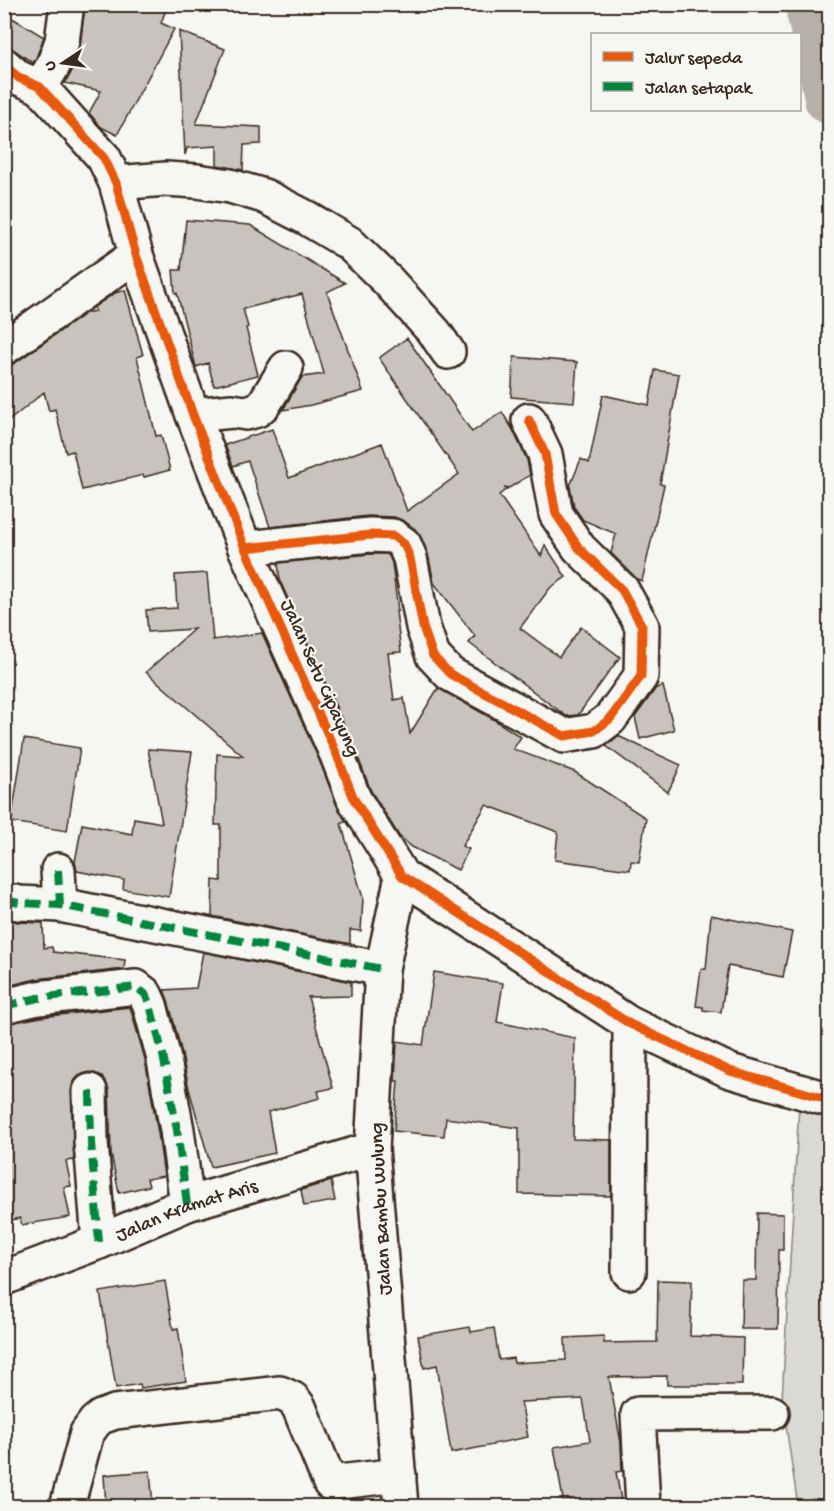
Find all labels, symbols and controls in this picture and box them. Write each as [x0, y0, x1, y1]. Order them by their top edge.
north arrow [33, 33, 93, 93]
legend [591, 33, 801, 111]
text: Jalur sepeda [645, 49, 743, 70]
text: U [41, 58, 62, 72]
text: Jalan setapak [645, 79, 753, 100]
street label: Jalan Setu Cipayung [274, 596, 364, 761]
street label: Jalan Bambu Wulung [366, 1122, 398, 1296]
street label: Jalan Kramat Aris [113, 1176, 261, 1248]

